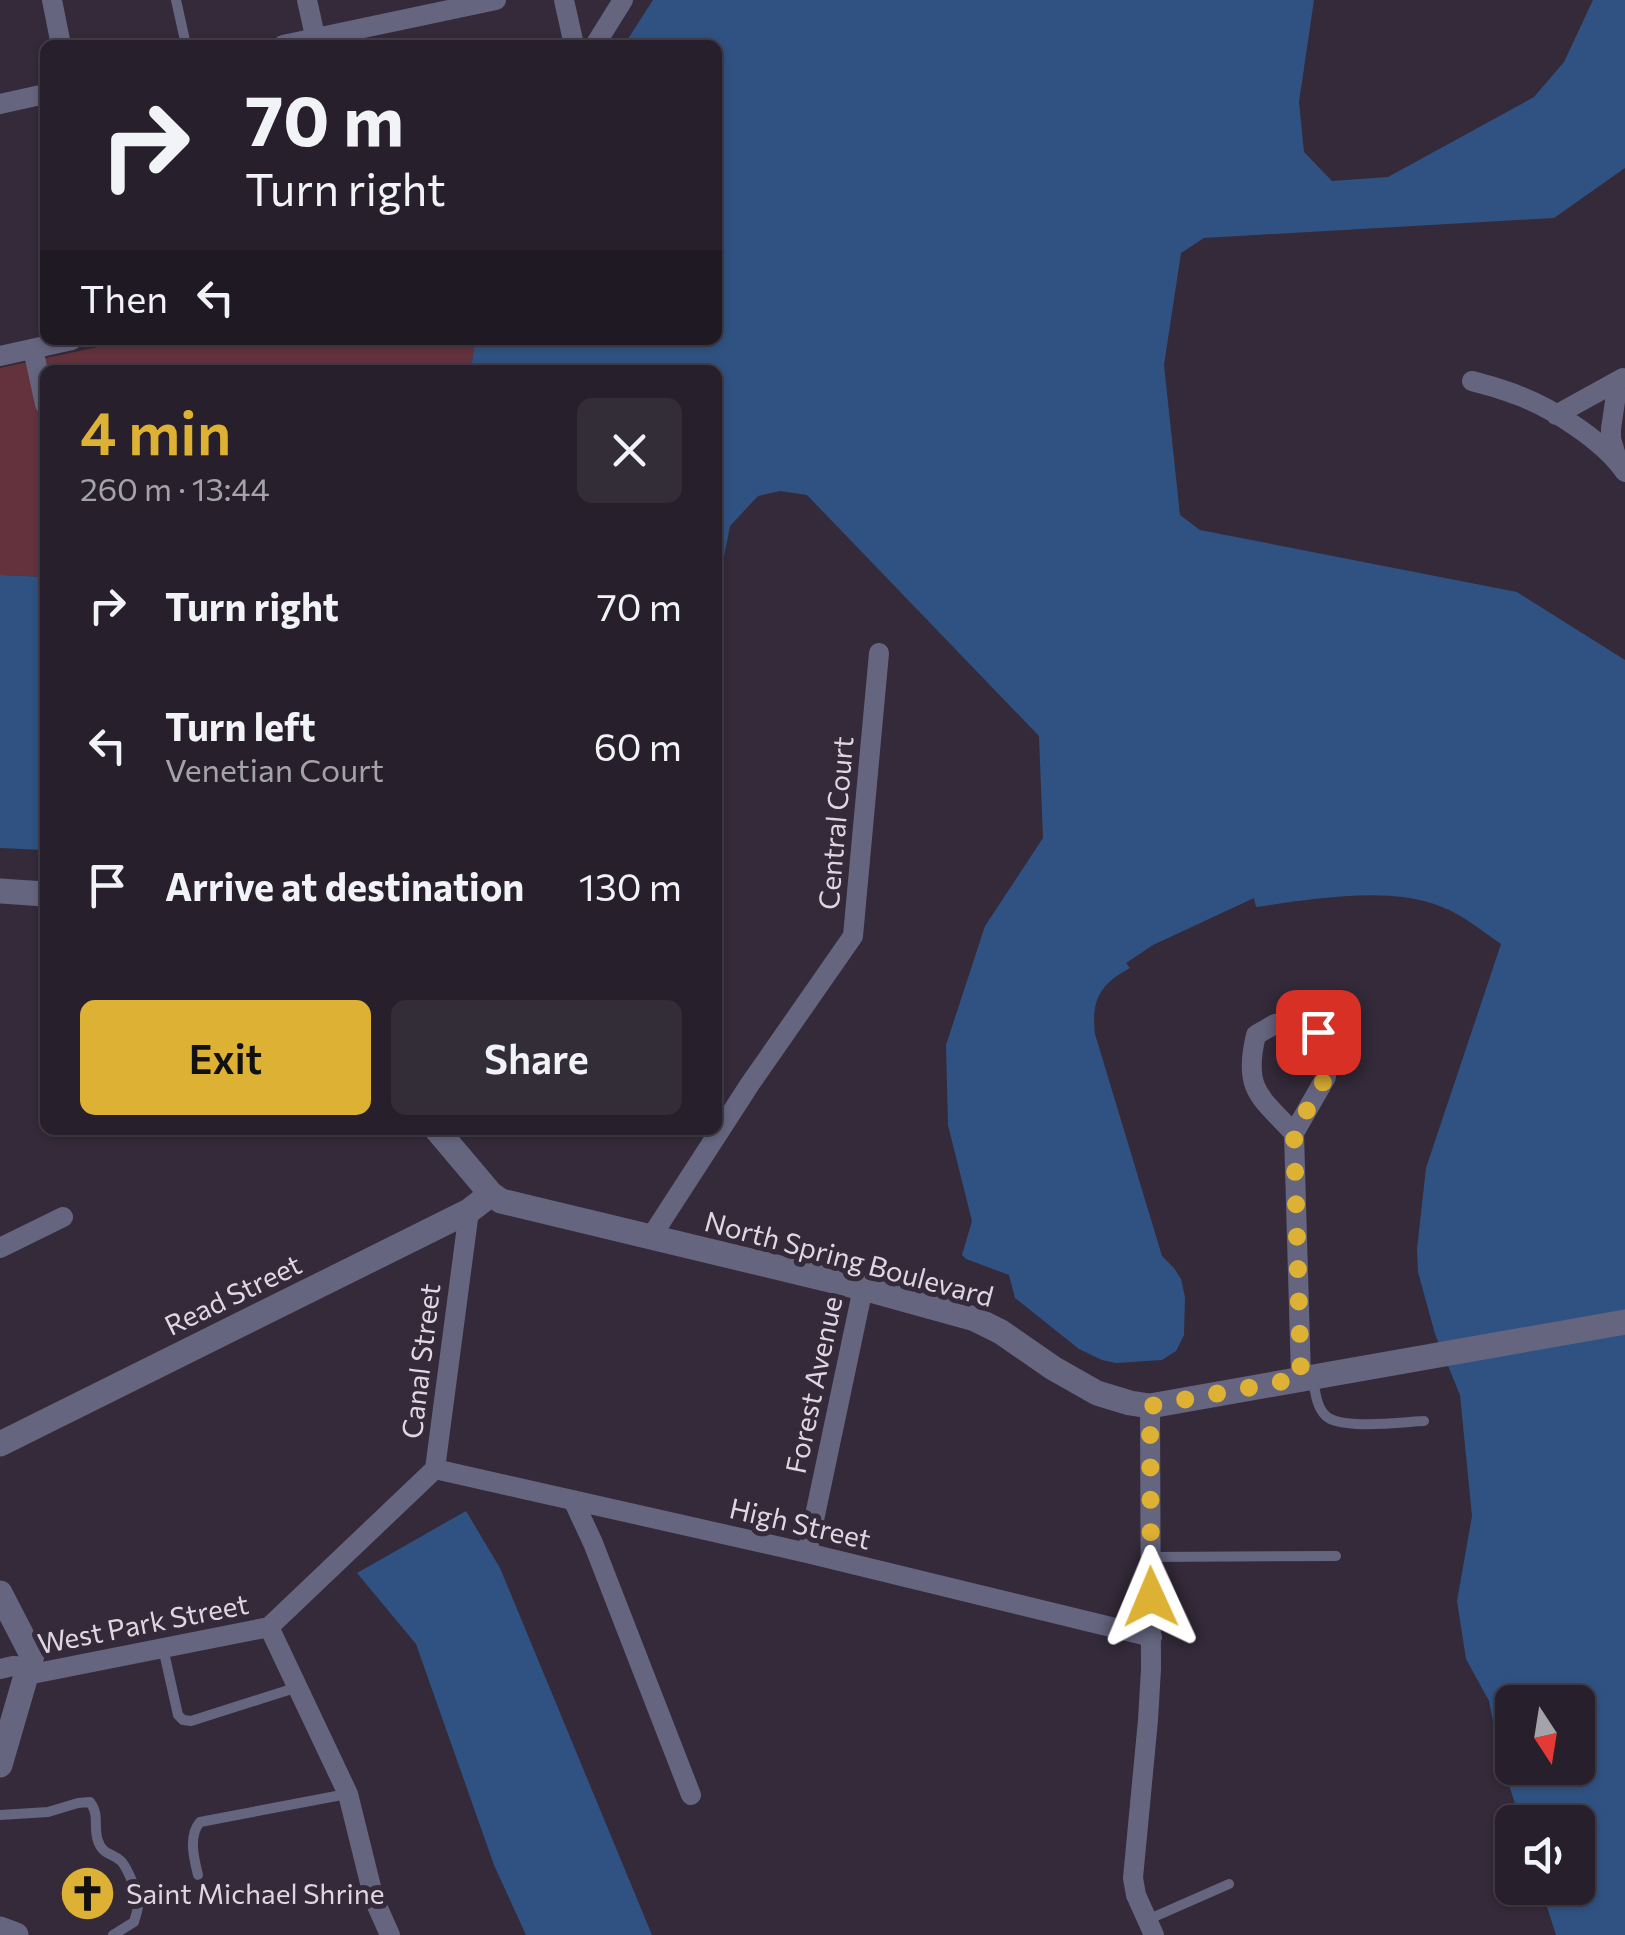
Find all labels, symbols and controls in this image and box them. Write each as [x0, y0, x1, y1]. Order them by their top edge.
text: 70 m [245, 75, 404, 160]
icon: right [80, 80, 210, 210]
text: Turn right [245, 160, 446, 215]
icon: left [188, 270, 243, 325]
text: Then [80, 274, 168, 321]
text: 4 min [80, 394, 231, 467]
button: close [577, 398, 682, 503]
text: 260 m · 13:44 [80, 468, 270, 508]
icon: right [80, 578, 135, 633]
text: Turn right [165, 582, 339, 629]
text: 70 m [597, 582, 682, 629]
text: Turn left [165, 702, 316, 749]
icon: left [80, 718, 135, 773]
text: 60 m [594, 722, 682, 769]
street label: Central Court [810, 735, 860, 911]
text: Venetian Court [165, 749, 384, 789]
icon: arrive [80, 858, 135, 913]
text: Arrive at destination [165, 862, 524, 909]
text: 130 m [579, 862, 682, 909]
pin [1276, 990, 1361, 1075]
button: Exit [80, 1000, 371, 1115]
button: Share [391, 1000, 682, 1115]
icon: arrive [1291, 1005, 1346, 1060]
street label: North Spring Boulevard [701, 1203, 997, 1313]
street label: Read Street [159, 1246, 306, 1342]
street label: Canal Street [394, 1281, 446, 1440]
street label: Forest Avenue [778, 1293, 848, 1477]
street label: High Street [726, 1490, 874, 1556]
position arrow [1099, 1545, 1203, 1649]
street label: West Park Street [35, 1586, 251, 1660]
north arrow [1495, 1685, 1595, 1785]
map controls [1495, 1685, 1595, 1905]
button: sound [1495, 1805, 1595, 1905]
church icon: Saint Michael Shrine [57, 1864, 117, 1924]
place label: Saint Michael Shrine [126, 1876, 385, 1910]

